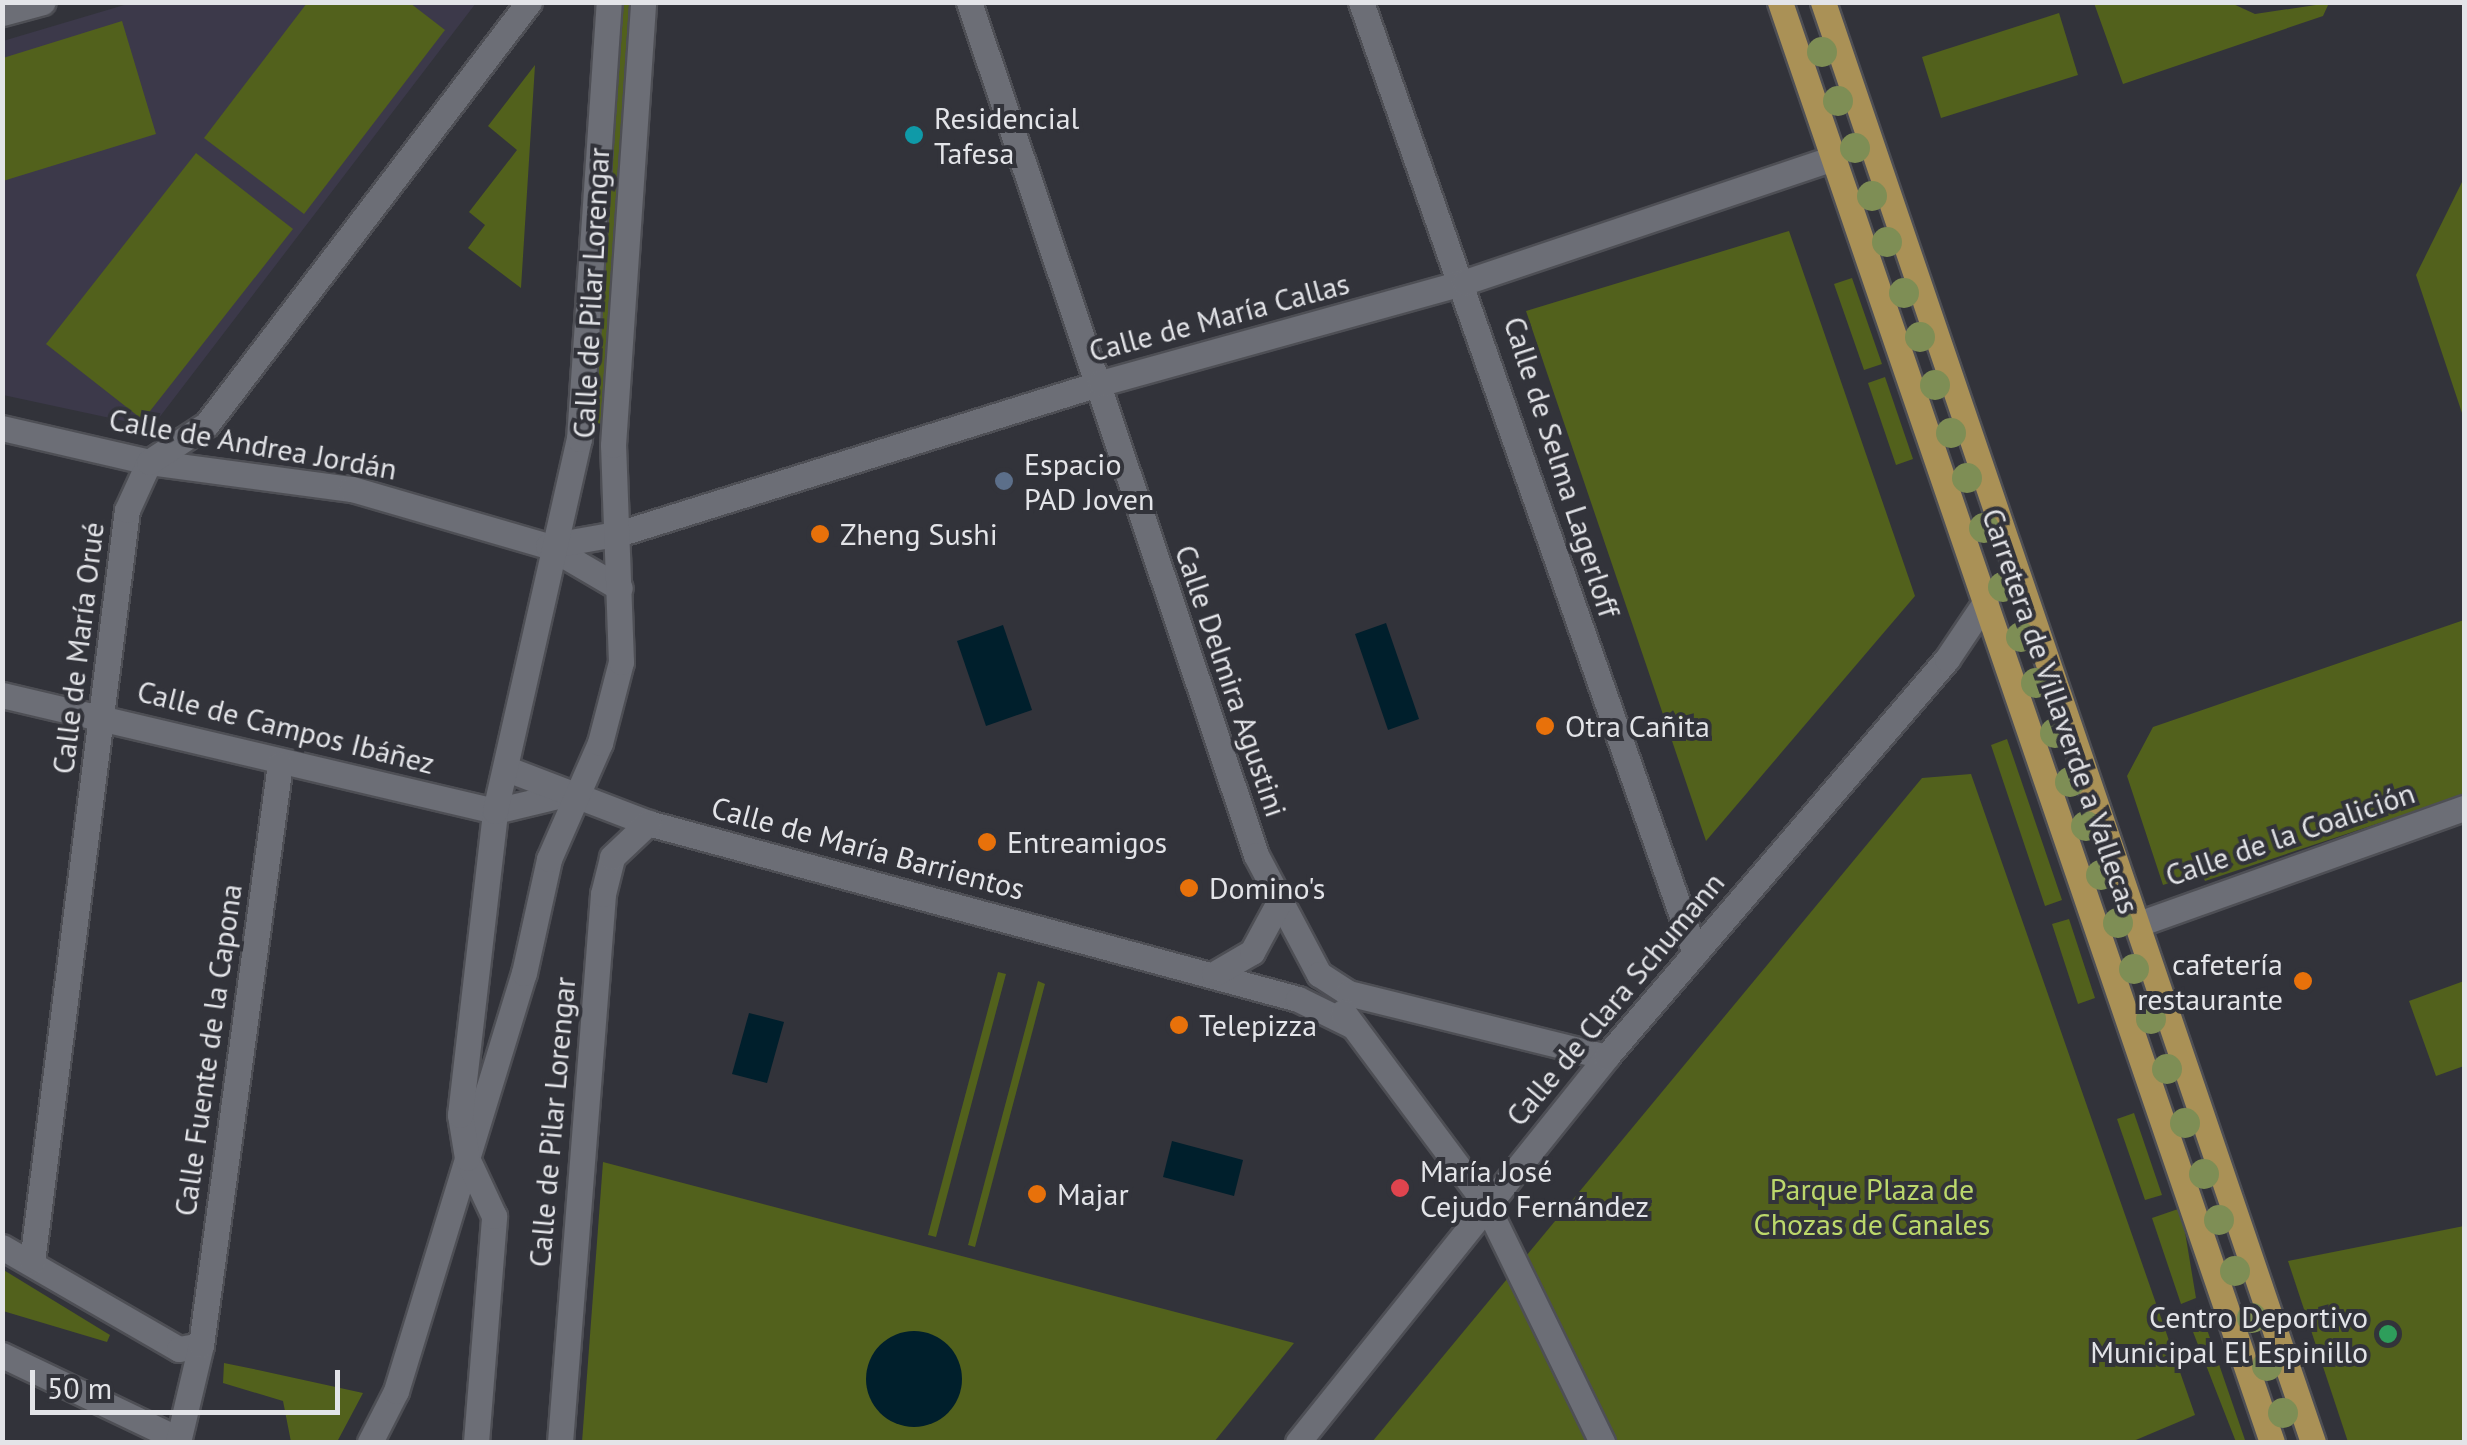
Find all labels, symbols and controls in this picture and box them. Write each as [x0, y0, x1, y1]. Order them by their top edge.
place label: Residencial Tafesa [934, 100, 1079, 170]
marker: Residencial Tafesa [903, 124, 925, 146]
street label: Calle de Pilar Lorengar [565, 147, 617, 439]
street label: Calle de María Callas [1085, 265, 1353, 369]
street label: Calle de Selma Lagerloff [1496, 312, 1628, 622]
street label: Calle de Andrea Jordán [106, 401, 400, 487]
place label: Espacio PAD Joven [1024, 446, 1154, 516]
marker: Espacio PAD Joven [993, 470, 1015, 492]
street label: Carretera de Villaverde a Vallecas [1974, 503, 2148, 919]
place label: Zheng Sushi [840, 516, 998, 552]
street label: Calle de María Orué [45, 520, 111, 776]
marker: Zheng Sushi [809, 523, 831, 545]
street label: Calle Delmira Agustini [1167, 540, 1295, 822]
street label: Calle de Campos Ibáñez [134, 673, 438, 781]
place label: Otra Cañita [1565, 708, 1710, 744]
marker: Otra Cañita [1534, 715, 1556, 737]
street label: Calle de la Coalición [2161, 774, 2419, 894]
street label: Calle de María Barrientos [708, 789, 1028, 907]
place label: Entreamigos [1007, 824, 1167, 860]
marker: Entreamigos [976, 831, 998, 853]
street label: Calle de Clara Schumann [1498, 865, 1732, 1133]
place label: Domino's [1209, 870, 1325, 906]
marker: Domino's [1178, 877, 1200, 899]
street label: Calle Fuente de la Capona [167, 882, 249, 1218]
place label: cafetería restaurante [2137, 946, 2283, 1016]
marker: cafetería restaurante [2292, 970, 2314, 992]
street label: Calle de Pilar Lorengar [521, 975, 583, 1269]
place label: Telepizza [1199, 1007, 1317, 1043]
marker: Telepizza [1168, 1014, 1190, 1036]
place label: María José Cejudo Fernández [1420, 1153, 1649, 1224]
park label: Parque Plaza de Chozas de Canales [1754, 1171, 1990, 1242]
place label: Majar [1057, 1176, 1129, 1212]
marker: María José Cejudo Fernández [1389, 1177, 1411, 1199]
marker: Majar [1026, 1183, 1048, 1205]
place label: Centro Deportivo Municipal El Espinillo [2090, 1299, 2368, 1370]
marker: Centro Deportivo Municipal El Espinillo [2377, 1323, 2399, 1345]
scale bar [35, 1350, 345, 1412]
text: 50 m [47, 1368, 112, 1407]

